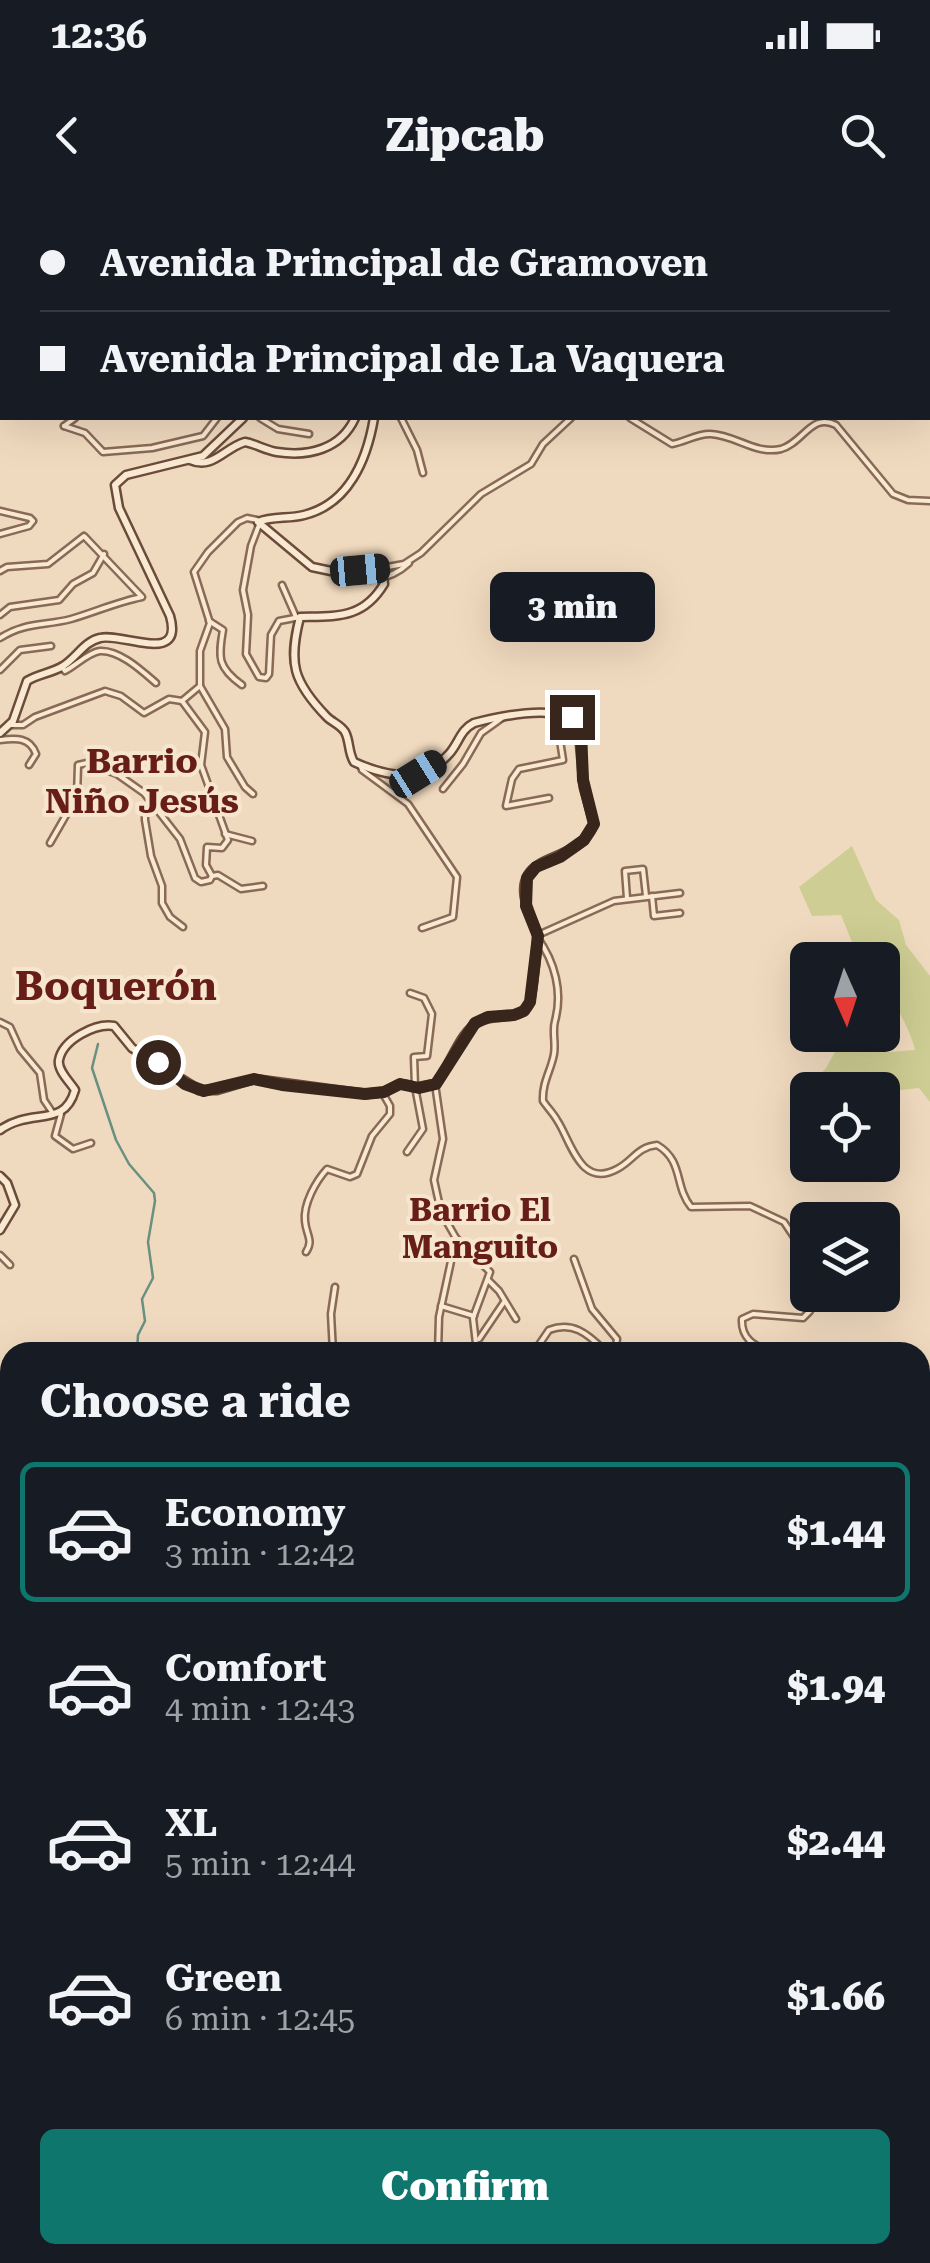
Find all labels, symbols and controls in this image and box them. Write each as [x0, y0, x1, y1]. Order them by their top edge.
text: 12:36 [50, 13, 147, 57]
icon: back [40, 108, 95, 163]
icon: search [835, 108, 890, 163]
text: Zipcab [386, 109, 544, 162]
text: Avenida Principal de Gramoven [100, 241, 708, 285]
text: Avenida Principal de La Vaquera [100, 337, 725, 381]
car [329, 552, 391, 588]
callout: 3 min [490, 572, 654, 642]
text: 3 min [528, 588, 617, 626]
route end [550, 695, 595, 740]
district label: Barrio Niño Jesús [45, 741, 239, 822]
car [385, 745, 451, 803]
north arrow [790, 942, 900, 1052]
map controls [790, 942, 900, 1312]
district label: Boquerón [15, 963, 217, 1010]
route start [136, 1040, 181, 1085]
button: locate [790, 1072, 900, 1182]
district label: Barrio El Manguito [402, 1191, 558, 1266]
button: layers [790, 1202, 900, 1312]
text: Choose a ride [40, 1375, 351, 1428]
icon: car [45, 1487, 135, 1577]
text: Economy [165, 1491, 345, 1535]
text: $1.44 [787, 1510, 885, 1554]
text: 3 min · 12:42 [165, 1535, 355, 1573]
icon: car [45, 1642, 135, 1732]
text: Comfort [165, 1646, 326, 1690]
text: $1.94 [787, 1665, 885, 1709]
text: 4 min · 12:43 [165, 1690, 355, 1728]
icon: car [45, 1797, 135, 1887]
text: XL [165, 1801, 217, 1845]
text: $2.44 [787, 1820, 885, 1864]
text: 5 min · 12:44 [165, 1845, 355, 1883]
icon: car [45, 1952, 135, 2042]
text: Green [165, 1956, 282, 2000]
text: $1.66 [787, 1975, 885, 2019]
text: 6 min · 12:45 [165, 2000, 355, 2038]
button: Confirm [40, 2129, 890, 2244]

